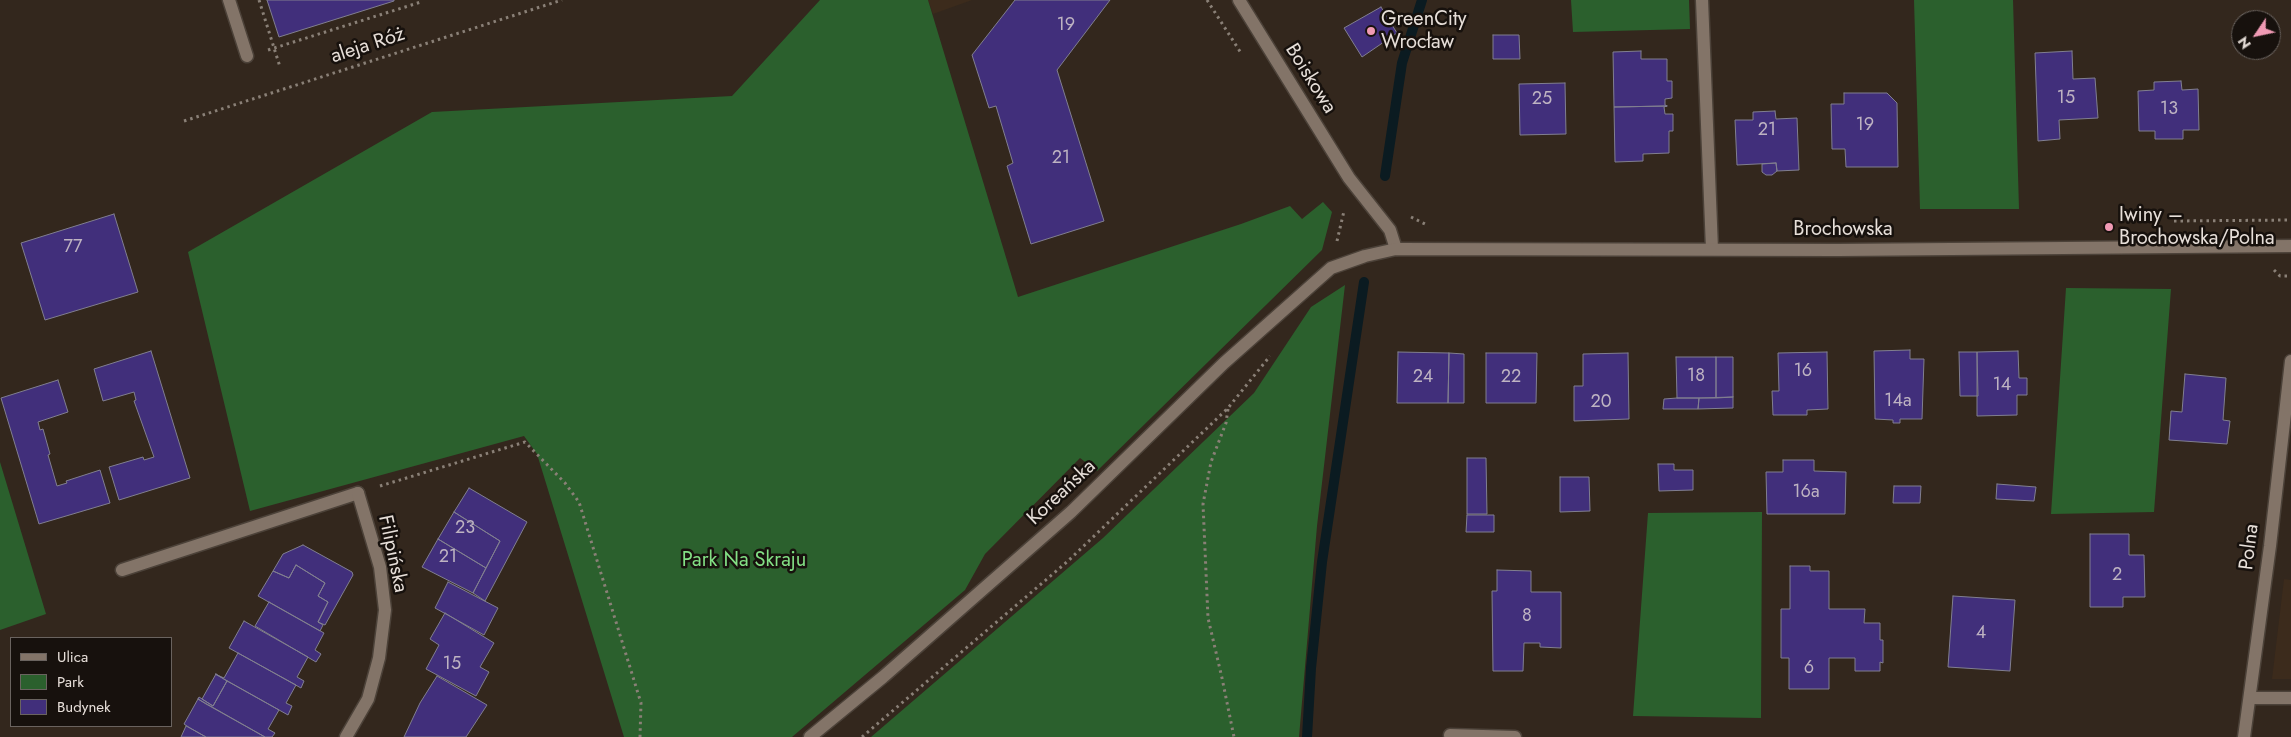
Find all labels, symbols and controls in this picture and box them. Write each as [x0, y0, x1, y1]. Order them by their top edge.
place label: GreenCity Wrocław [1381, 8, 1467, 55]
north arrow [2231, 10, 2281, 60]
house number: 19 [1057, 15, 1075, 37]
street label: aleja Róż [328, 23, 408, 69]
marker: GreenCity Wrocław [1365, 25, 1377, 37]
text: N [2233, 33, 2256, 53]
street label: Boiskowa [1279, 40, 1341, 118]
house number: 15 [2057, 88, 2075, 110]
house number: 25 [1532, 89, 1552, 111]
house number: 13 [2160, 99, 2178, 121]
house number: 19 [1856, 115, 1874, 137]
house number: 21 [1758, 120, 1776, 142]
house number: 21 [1052, 148, 1070, 170]
place label: Iwiny – Brochowska/Polna [2119, 204, 2275, 251]
street label: Brochowska [1793, 218, 1893, 242]
marker: Iwiny – Brochowska/Polna [2103, 221, 2115, 233]
house number: 77 [64, 237, 82, 259]
house number: 16 [1794, 361, 1812, 383]
house number: 18 [1687, 366, 1705, 388]
house number: 24 [1413, 367, 1433, 389]
house number: 22 [1501, 367, 1521, 389]
house number: 14 [1993, 375, 2011, 397]
house number: 14a [1884, 391, 1912, 413]
house number: 20 [1590, 392, 1612, 414]
street label: Koreańska [1023, 455, 1101, 531]
house number: 16a [1792, 482, 1820, 504]
street label: Filipińska [372, 513, 412, 595]
house number: 23 [455, 518, 475, 540]
street label: Polna [2235, 523, 2265, 571]
house number: 21 [439, 547, 457, 569]
park label: Park Na Skraju [682, 549, 806, 573]
house number: 2 [2112, 565, 2122, 587]
house number: 8 [1522, 606, 1532, 628]
house number: 4 [1976, 623, 1986, 645]
legend [10, 637, 172, 727]
text: Ulica [57, 646, 88, 668]
house number: 15 [443, 654, 461, 676]
house number: 6 [1804, 658, 1814, 680]
text: Park [57, 671, 84, 693]
text: Budynek [57, 696, 111, 718]

